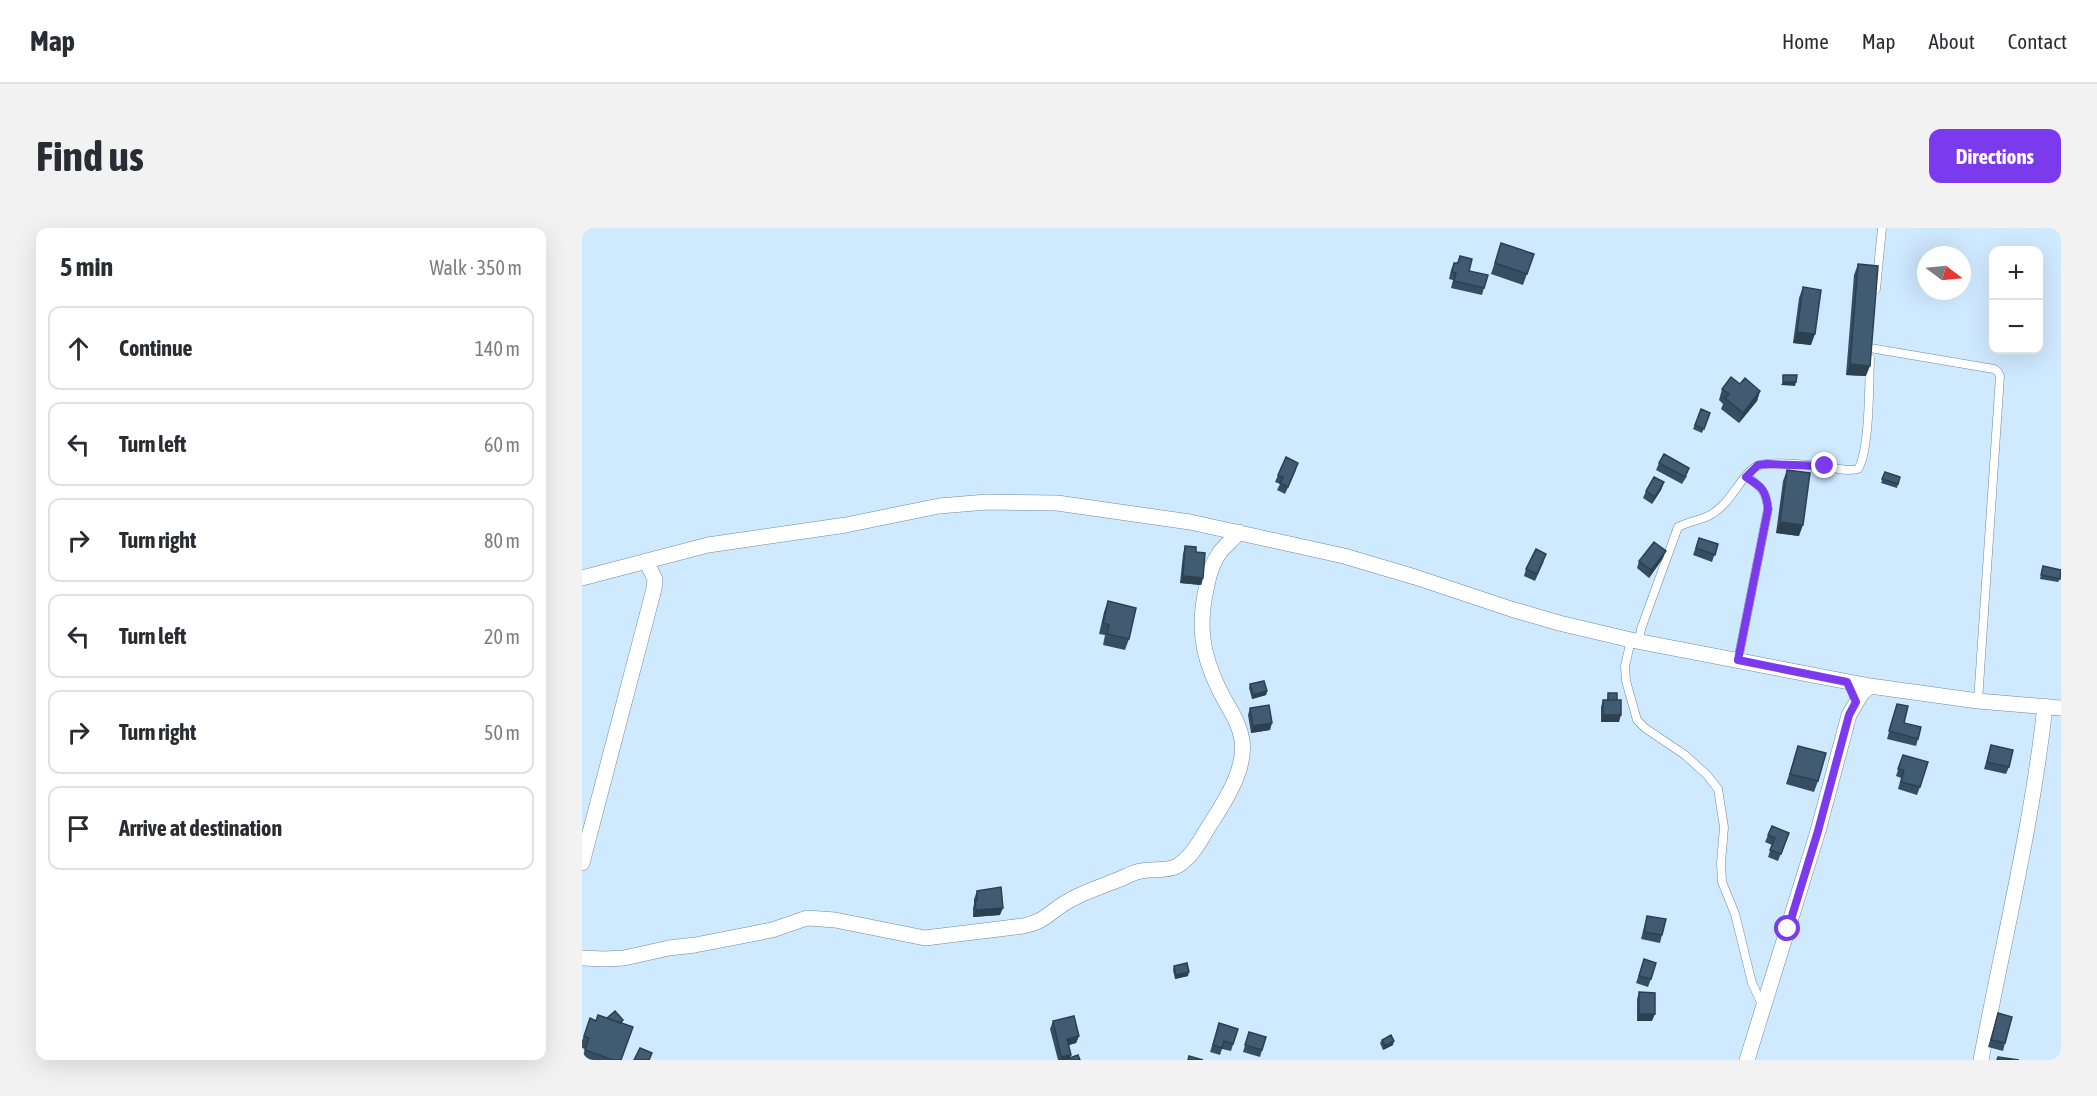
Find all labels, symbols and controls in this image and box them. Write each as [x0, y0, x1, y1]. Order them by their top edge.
text: Map [30, 25, 75, 57]
text: Home [1782, 29, 1829, 53]
text: Map [1862, 29, 1896, 53]
text: About [1929, 29, 1975, 53]
text: Contact [2008, 29, 2067, 53]
button: Directions [1929, 129, 2061, 183]
text: Find us [36, 132, 144, 180]
north arrow [1917, 246, 1971, 300]
map controls [1989, 246, 2043, 354]
button: + [1989, 246, 2043, 300]
text: 5 min [60, 252, 113, 282]
text: Walk · 350 m [430, 256, 522, 279]
button: − [1989, 300, 2043, 354]
icon: ahead [62, 332, 95, 365]
text: Continue [119, 335, 193, 361]
text: 140 m [475, 337, 520, 360]
icon: left [62, 428, 95, 461]
text: Turn left [119, 431, 186, 457]
text: 60 m [484, 433, 520, 456]
route end [1811, 452, 1837, 478]
icon: right [62, 524, 95, 557]
text: Turn right [119, 527, 196, 553]
text: 80 m [484, 529, 520, 552]
icon: left [62, 620, 95, 653]
text: Turn left [119, 623, 186, 649]
text: 20 m [484, 625, 520, 648]
icon: right [62, 716, 95, 749]
text: Turn right [119, 719, 196, 745]
text: 50 m [484, 721, 520, 744]
icon: arrive [62, 812, 95, 845]
text: Arrive at destination [119, 815, 282, 841]
route start [1774, 915, 1800, 941]

